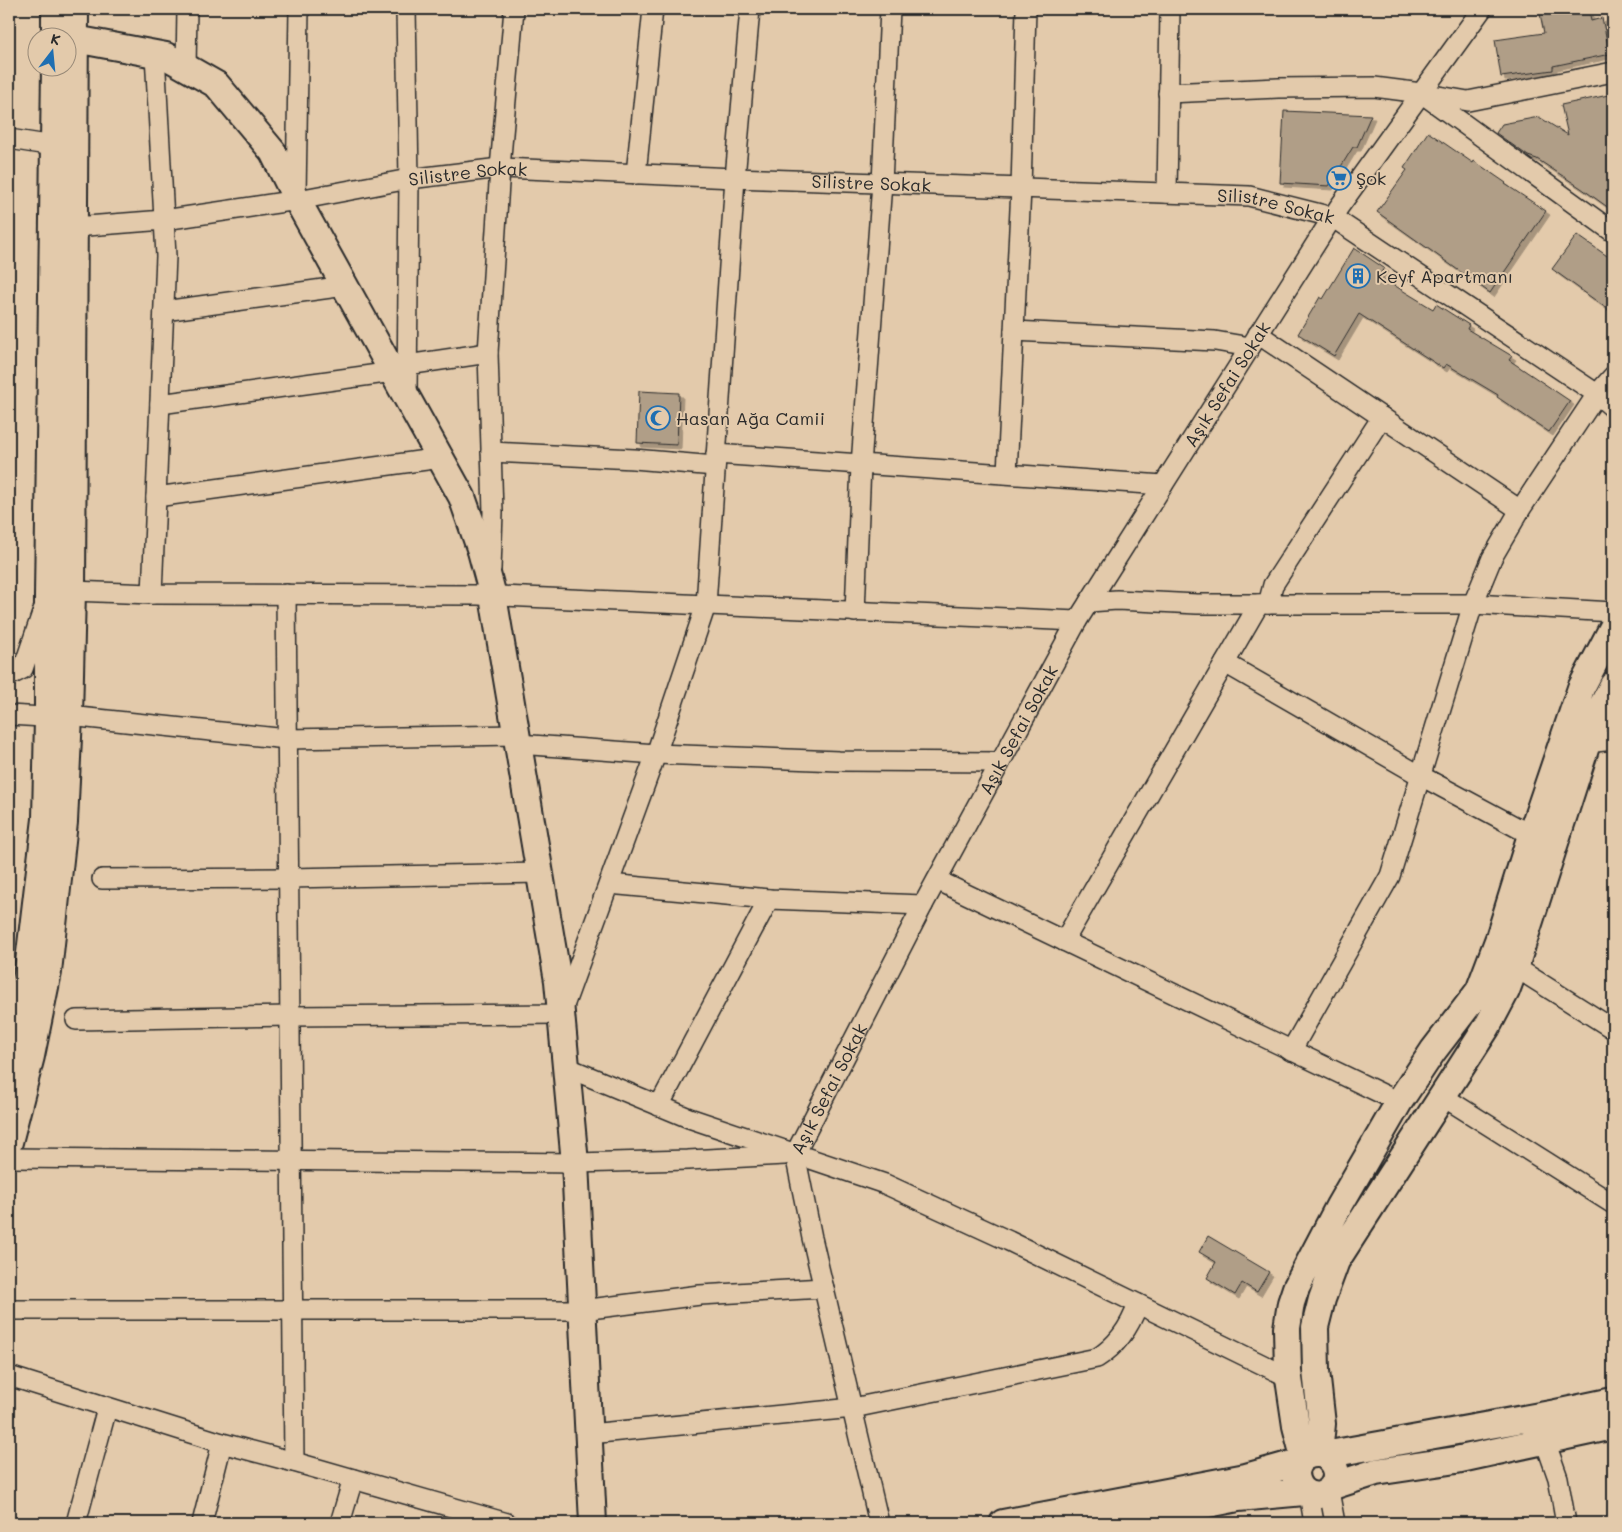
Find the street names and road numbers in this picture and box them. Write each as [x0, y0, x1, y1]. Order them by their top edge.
street label: Silistre Sokak [407, 156, 528, 191]
street label: Silistre Sokak [811, 169, 931, 197]
street label: Silistre Sokak [1217, 183, 1337, 229]
street label: Aşık Sefai Sokak [1178, 317, 1276, 451]
street label: Aşık Sefai Sokak [973, 660, 1063, 799]
street label: Aşık Sefai Sokak [785, 1019, 872, 1158]

